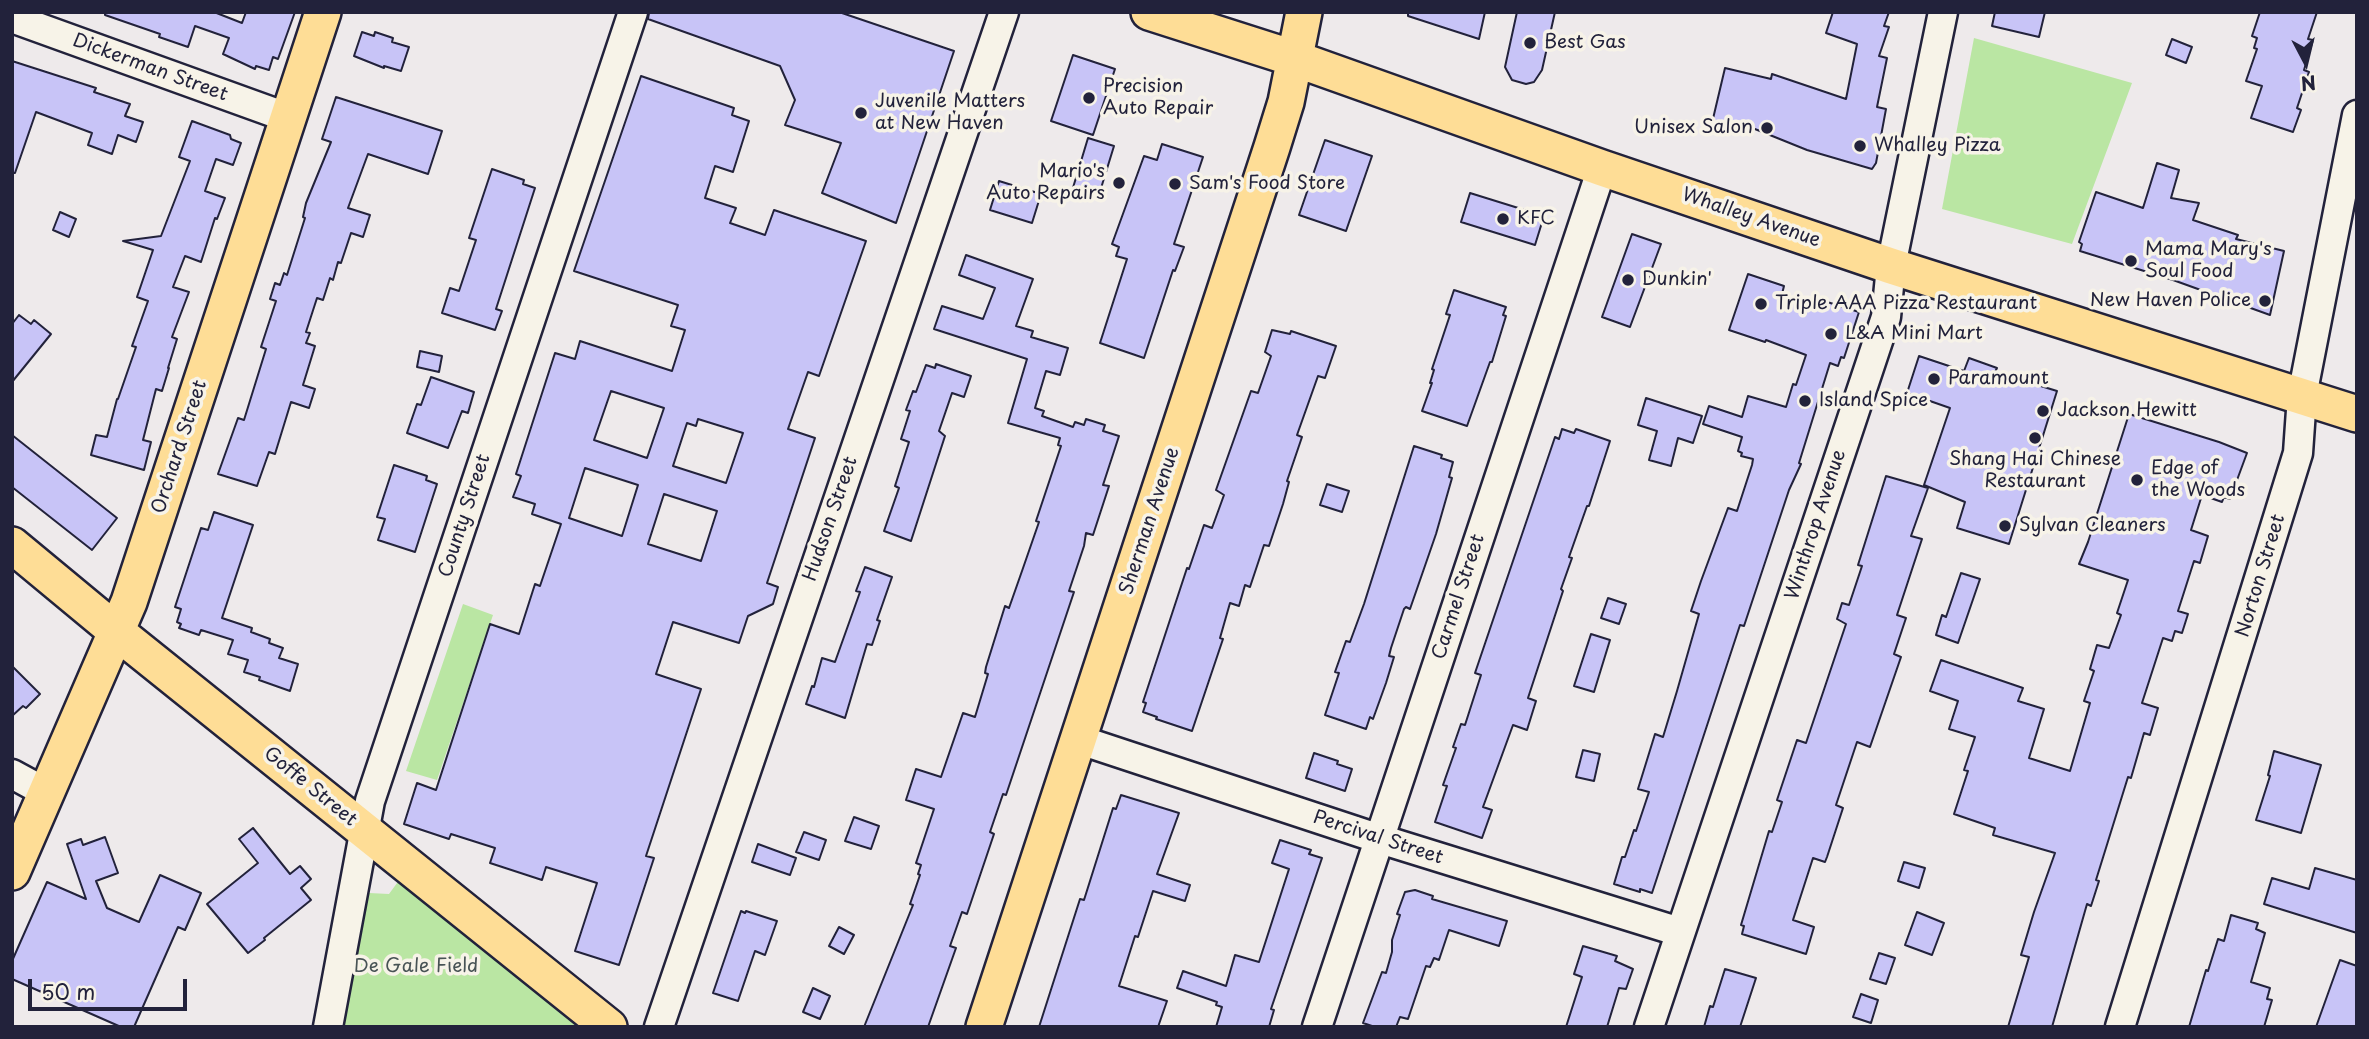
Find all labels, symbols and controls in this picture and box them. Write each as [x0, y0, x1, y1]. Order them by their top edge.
north arrow [2271, 28, 2341, 98]
street label: Dickerman Street [69, 29, 231, 107]
place label: Best Gas [1544, 32, 1626, 54]
marker: Best Gas [1522, 35, 1538, 51]
text: N [2299, 69, 2318, 99]
place label: Precision Auto Repair [1103, 76, 1213, 120]
marker: Precision Auto Repair [1081, 90, 1097, 106]
place label: Juvenile Matters at New Haven [875, 91, 1025, 135]
marker: Juvenile Matters at New Haven [853, 105, 869, 121]
place label: Unisex Salon [1634, 117, 1753, 139]
marker: Unisex Salon [1759, 120, 1775, 136]
place label: Whalley Pizza [1874, 135, 2001, 157]
marker: Whalley Pizza [1852, 138, 1868, 154]
place label: Mario's Auto Repairs [986, 161, 1105, 205]
place label: Sam's Food Store [1189, 173, 1345, 195]
marker: Mario's Auto Repairs [1111, 175, 1127, 191]
marker: Sam's Food Store [1167, 176, 1183, 192]
street label: Whalley Avenue [1679, 184, 1823, 252]
place label: KFC [1517, 208, 1555, 230]
marker: KFC [1495, 211, 1511, 227]
place label: Mama Mary's Soul Food [2145, 239, 2272, 283]
marker: Mama Mary's Soul Food [2123, 253, 2139, 269]
place label: Dunkin' [1642, 269, 1712, 291]
marker: Dunkin' [1620, 272, 1636, 288]
place label: New Haven Police [2090, 290, 2251, 312]
place label: Triple AAA Pizza Restaurant [1775, 293, 2037, 315]
marker: New Haven Police [2257, 293, 2273, 309]
marker: Triple AAA Pizza Restaurant [1753, 296, 1769, 312]
place label: L&A Mini Mart [1845, 323, 1983, 345]
marker: L&A Mini Mart [1823, 326, 1839, 342]
place label: Paramount [1948, 368, 2049, 390]
marker: Paramount [1926, 371, 1942, 387]
street label: Orchard Street [148, 377, 212, 517]
place label: Island Spice [1819, 390, 1928, 412]
marker: Island Spice [1797, 393, 1813, 409]
place label: Jackson Hewitt [2057, 400, 2197, 422]
marker: Jackson Hewitt [2035, 403, 2051, 419]
marker: Shang Hai Chinese Restaurant [2027, 430, 2043, 446]
street label: Sherman Avenue [1115, 444, 1185, 598]
street label: Winthrop Avenue [1781, 447, 1851, 603]
place label: Shang Hai Chinese Restaurant [1949, 449, 2121, 493]
street label: County Street [434, 451, 496, 581]
street label: Hudson Street [799, 454, 863, 584]
place label: Edge of the Woods [2151, 458, 2245, 502]
marker: Edge of the Woods [2129, 472, 2145, 488]
street label: Norton Street [2232, 512, 2290, 640]
place label: Sylvan Cleaners [2019, 515, 2166, 537]
marker: Sylvan Cleaners [1997, 518, 2013, 534]
street label: Carmel Street [1428, 532, 1490, 662]
street label: Goffe Street [259, 742, 361, 832]
street label: Percival Street [1310, 806, 1446, 870]
park label: De Gale Field [354, 956, 478, 978]
scale bar [32, 965, 191, 1009]
text: 50 m [41, 975, 95, 1007]

